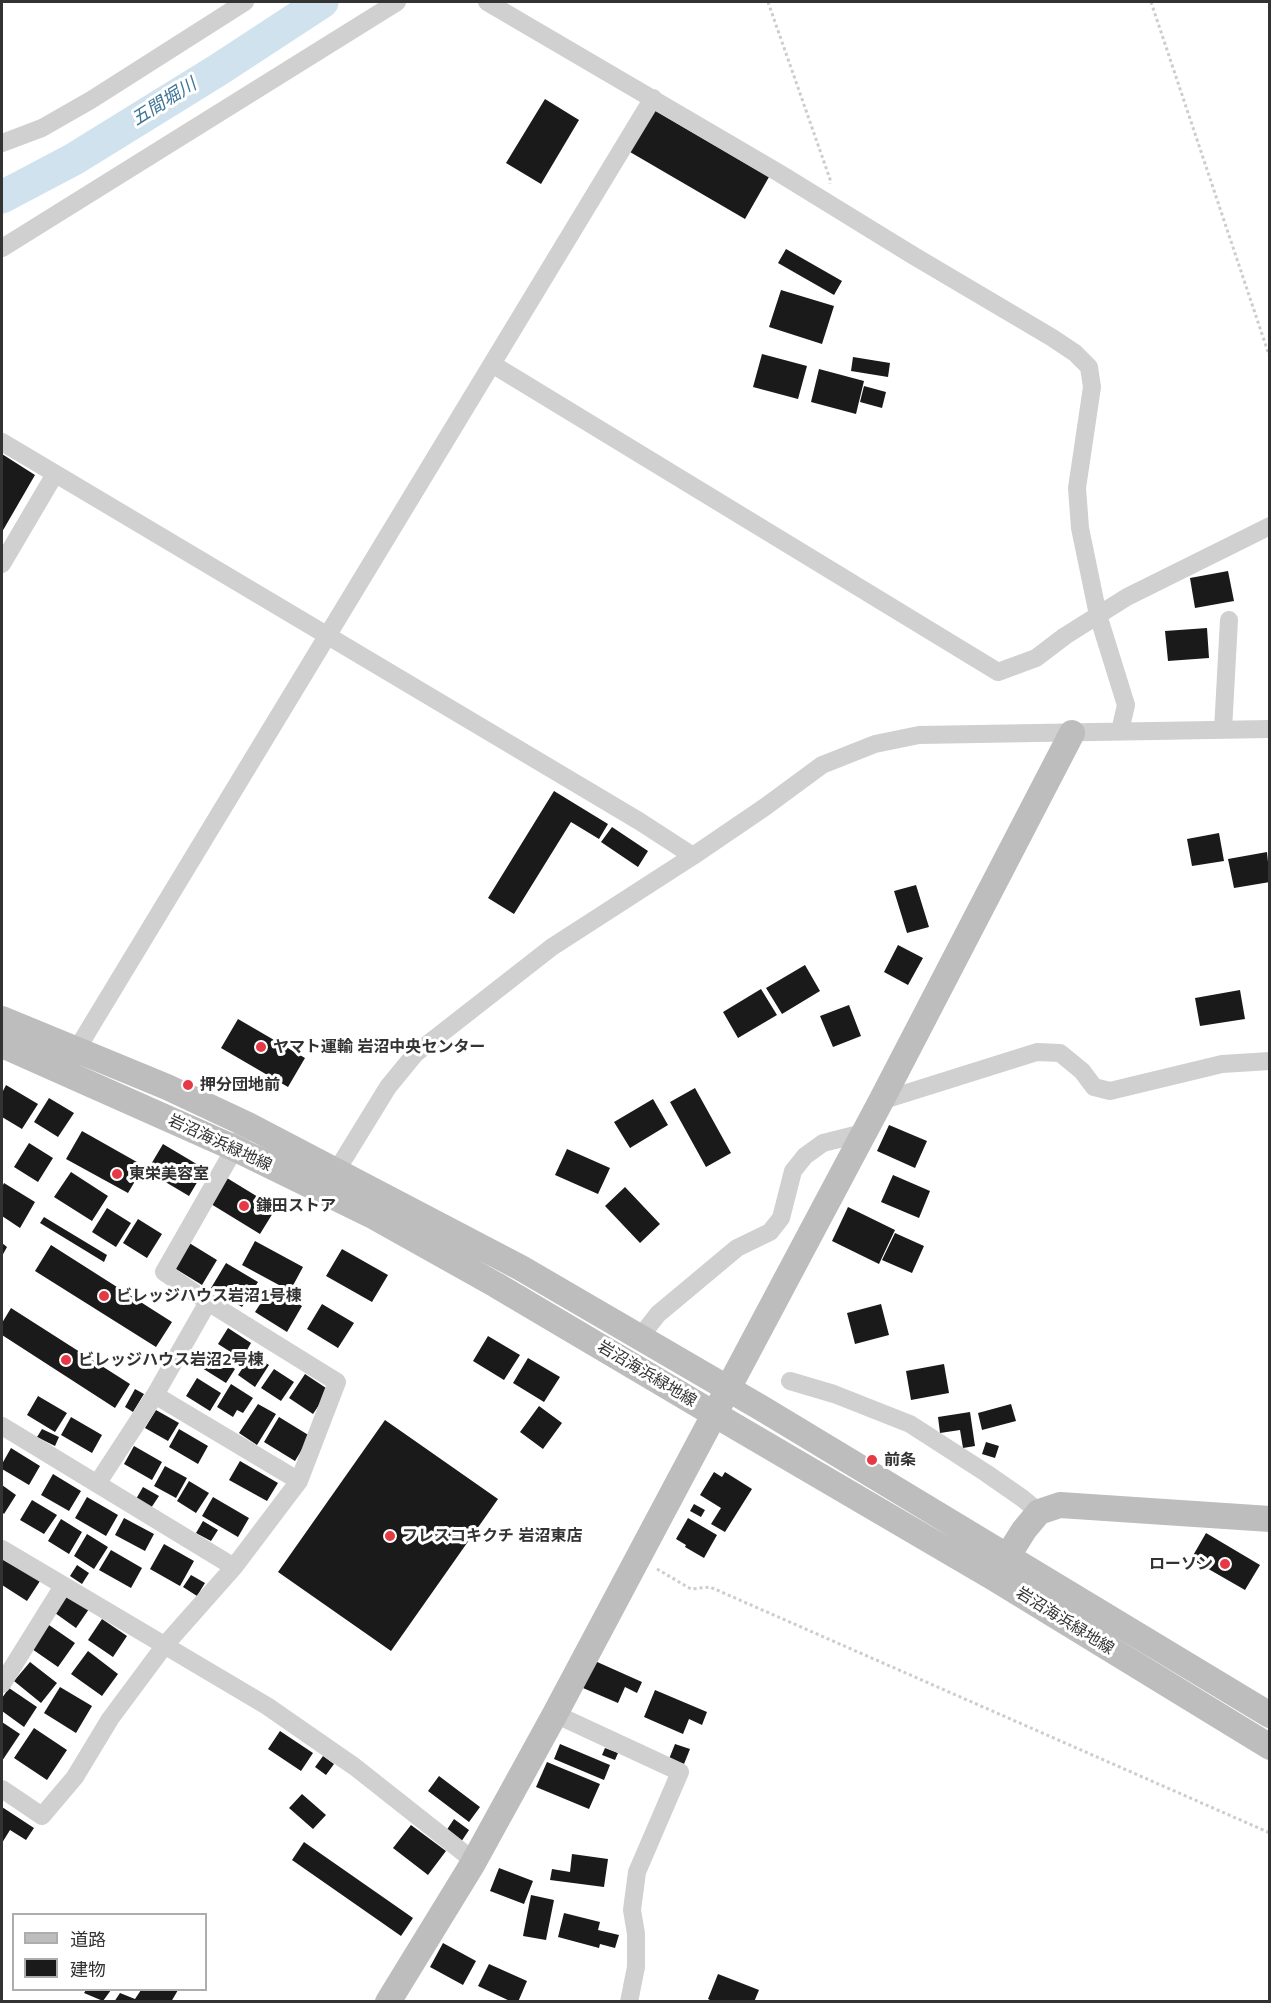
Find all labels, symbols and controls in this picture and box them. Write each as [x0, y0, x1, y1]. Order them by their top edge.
water label: 五間堀川 [128, 74, 200, 130]
place label: ヤマト運輸 岩沼中央センター [273, 1037, 485, 1057]
marker: ヤマト運輸 岩沼中央センター [254, 1040, 268, 1054]
place label: 押分団地前 [200, 1075, 280, 1095]
marker: 押分団地前 [181, 1078, 195, 1092]
street label: 岩沼海浜緑地線 [165, 1111, 275, 1175]
place label: 東栄美容室 [129, 1164, 209, 1184]
marker: 東栄美容室 [110, 1167, 124, 1181]
place label: 鎌田ストア [256, 1196, 336, 1216]
marker: 鎌田ストア [237, 1199, 251, 1213]
place label: ビレッジハウス岩沼1号棟 [116, 1286, 302, 1306]
marker: ビレッジハウス岩沼1号棟 [97, 1289, 111, 1303]
street label: 岩沼海浜緑地線 [594, 1337, 700, 1411]
place label: ビレッジハウス岩沼2号棟 [78, 1350, 264, 1370]
marker: ビレッジハウス岩沼2号棟 [59, 1353, 73, 1367]
place label: 前条 [884, 1450, 916, 1470]
marker: 前条 [865, 1453, 879, 1467]
place label: フレスコキクチ 岩沼東店 [402, 1526, 582, 1546]
marker: フレスコキクチ 岩沼東店 [383, 1529, 397, 1543]
place label: ローソン [1149, 1554, 1213, 1574]
marker: ローソン [1218, 1557, 1232, 1571]
street label: 岩沼海浜緑地線 [1012, 1583, 1118, 1659]
legend [12, 1913, 207, 1991]
text: 道路 [70, 1928, 106, 1951]
text: 建物 [70, 1958, 106, 1981]

